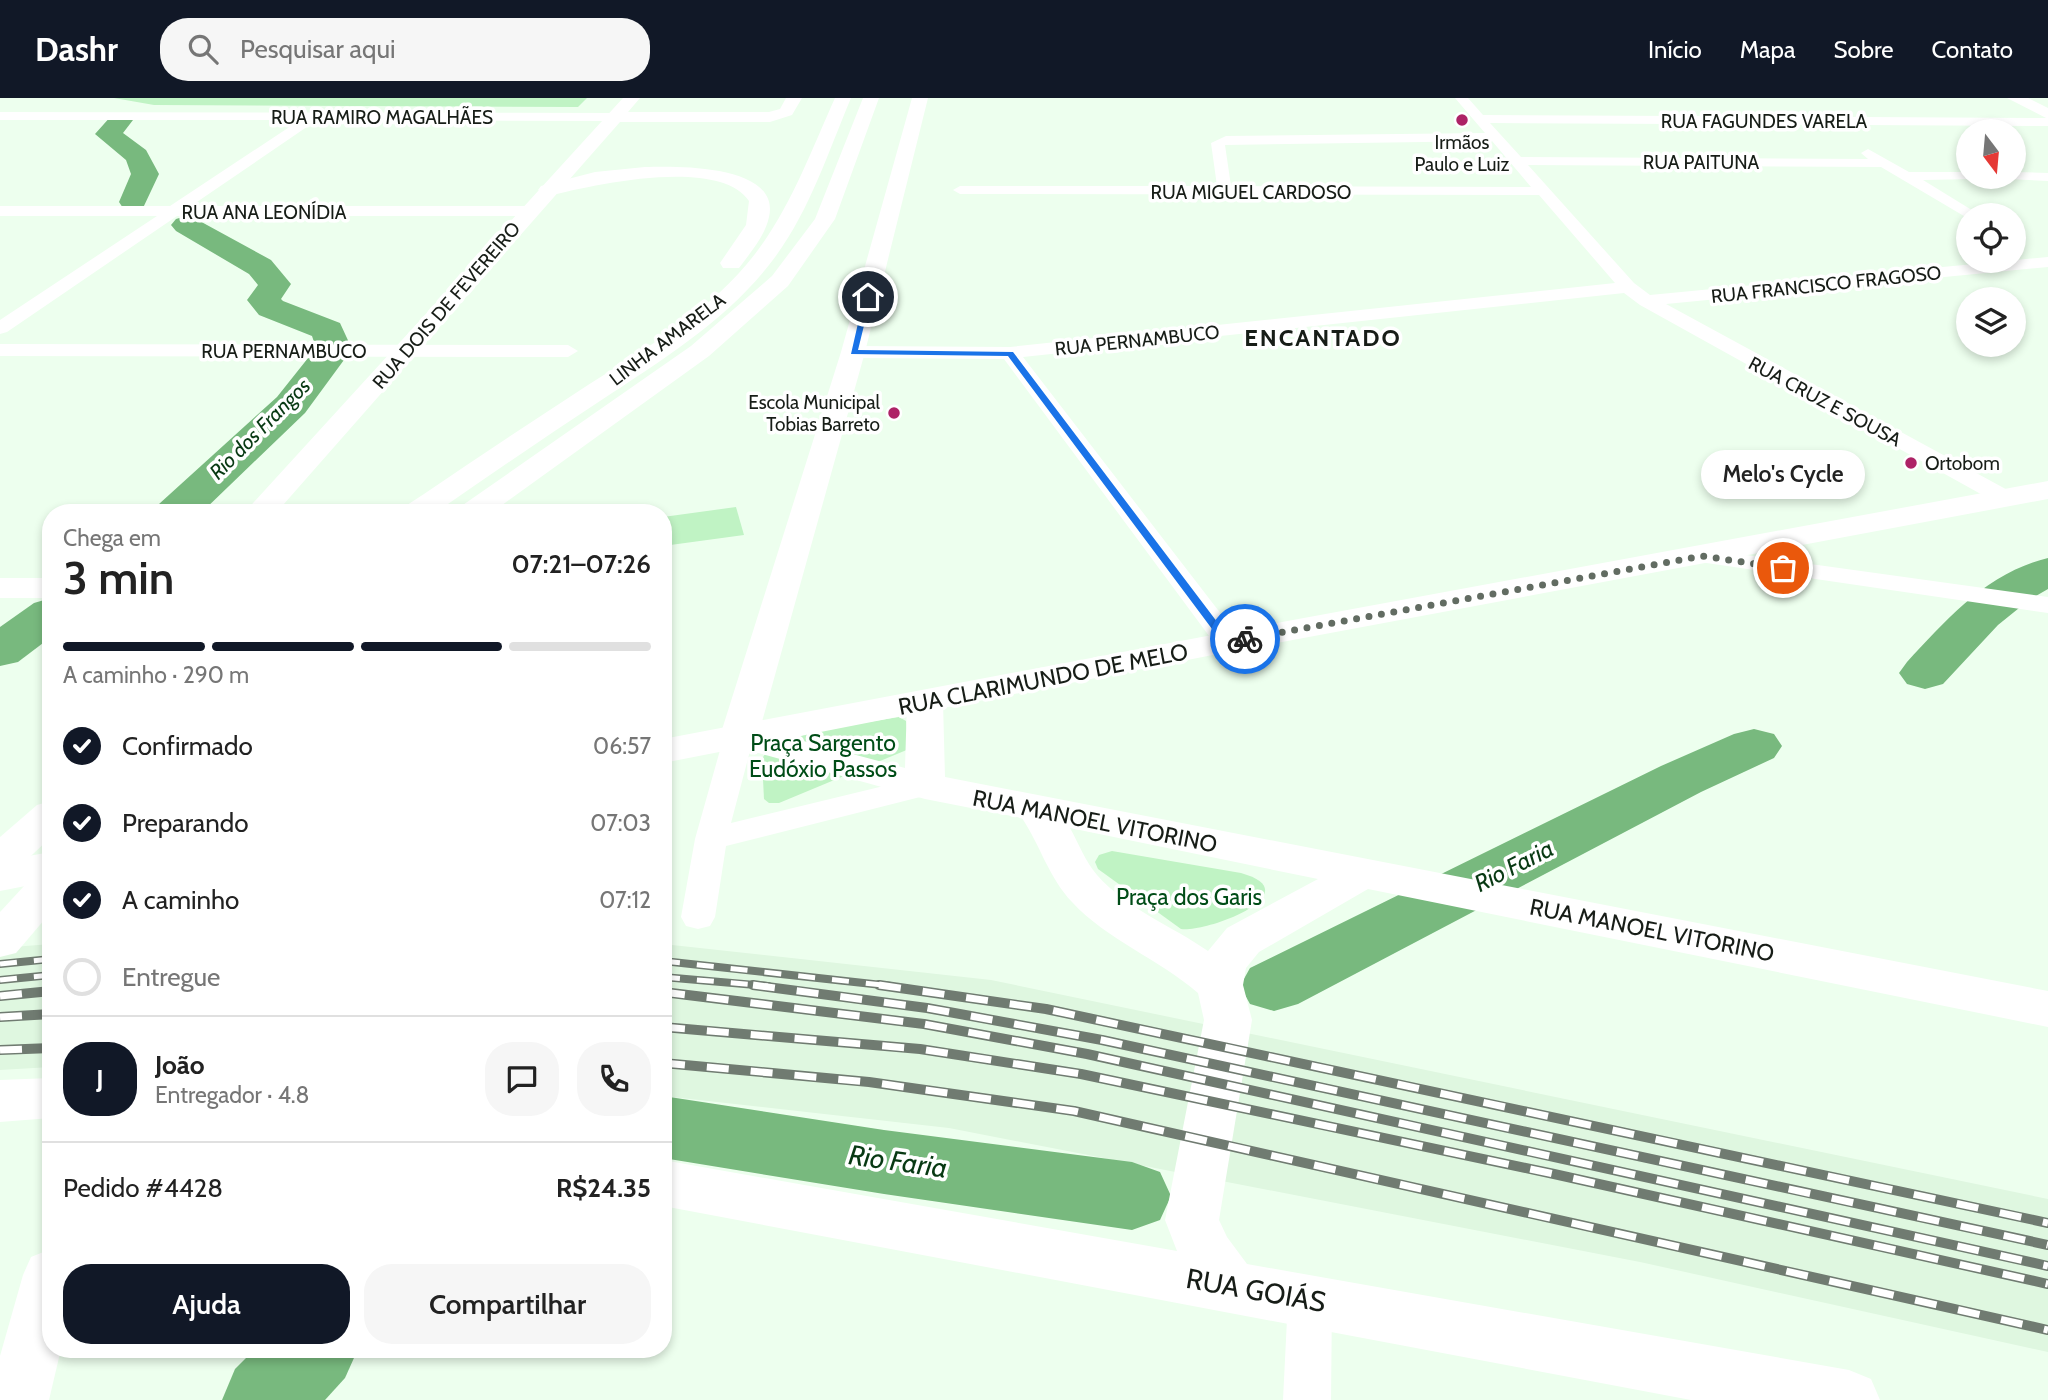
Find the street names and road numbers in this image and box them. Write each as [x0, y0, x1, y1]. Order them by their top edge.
street label: RUA RAMIRO MAGALHÃES [271, 105, 493, 129]
street label: RUA FAGUNDES VARELA [1661, 110, 1868, 133]
street label: RUA PAITUNA [1643, 151, 1760, 174]
street label: RUA MIGUEL CARDOSO [1151, 181, 1351, 204]
street label: RUA ANA LEONÍDIA [182, 200, 347, 224]
street label: RUA DOIS DE FEVEREIRO [368, 217, 525, 393]
street label: RUA FRANCISCO FRAGOSO [1710, 261, 1942, 308]
street label: LINHA AMARELA [605, 288, 730, 390]
street label: RUA PERNAMBUCO [1054, 320, 1220, 361]
street label: RUA PERNAMBUCO [201, 340, 367, 363]
street label: RUA CRUZ E SOUSA [1745, 351, 1905, 452]
street label: RUA CLARIMUNDO DE MELO [896, 637, 1190, 721]
street label: RUA MANOEL VITORINO [970, 784, 1220, 858]
street label: RUA MANOEL VITORINO [1527, 893, 1777, 967]
street label: RUA GOIÁS [1183, 1261, 1329, 1319]

